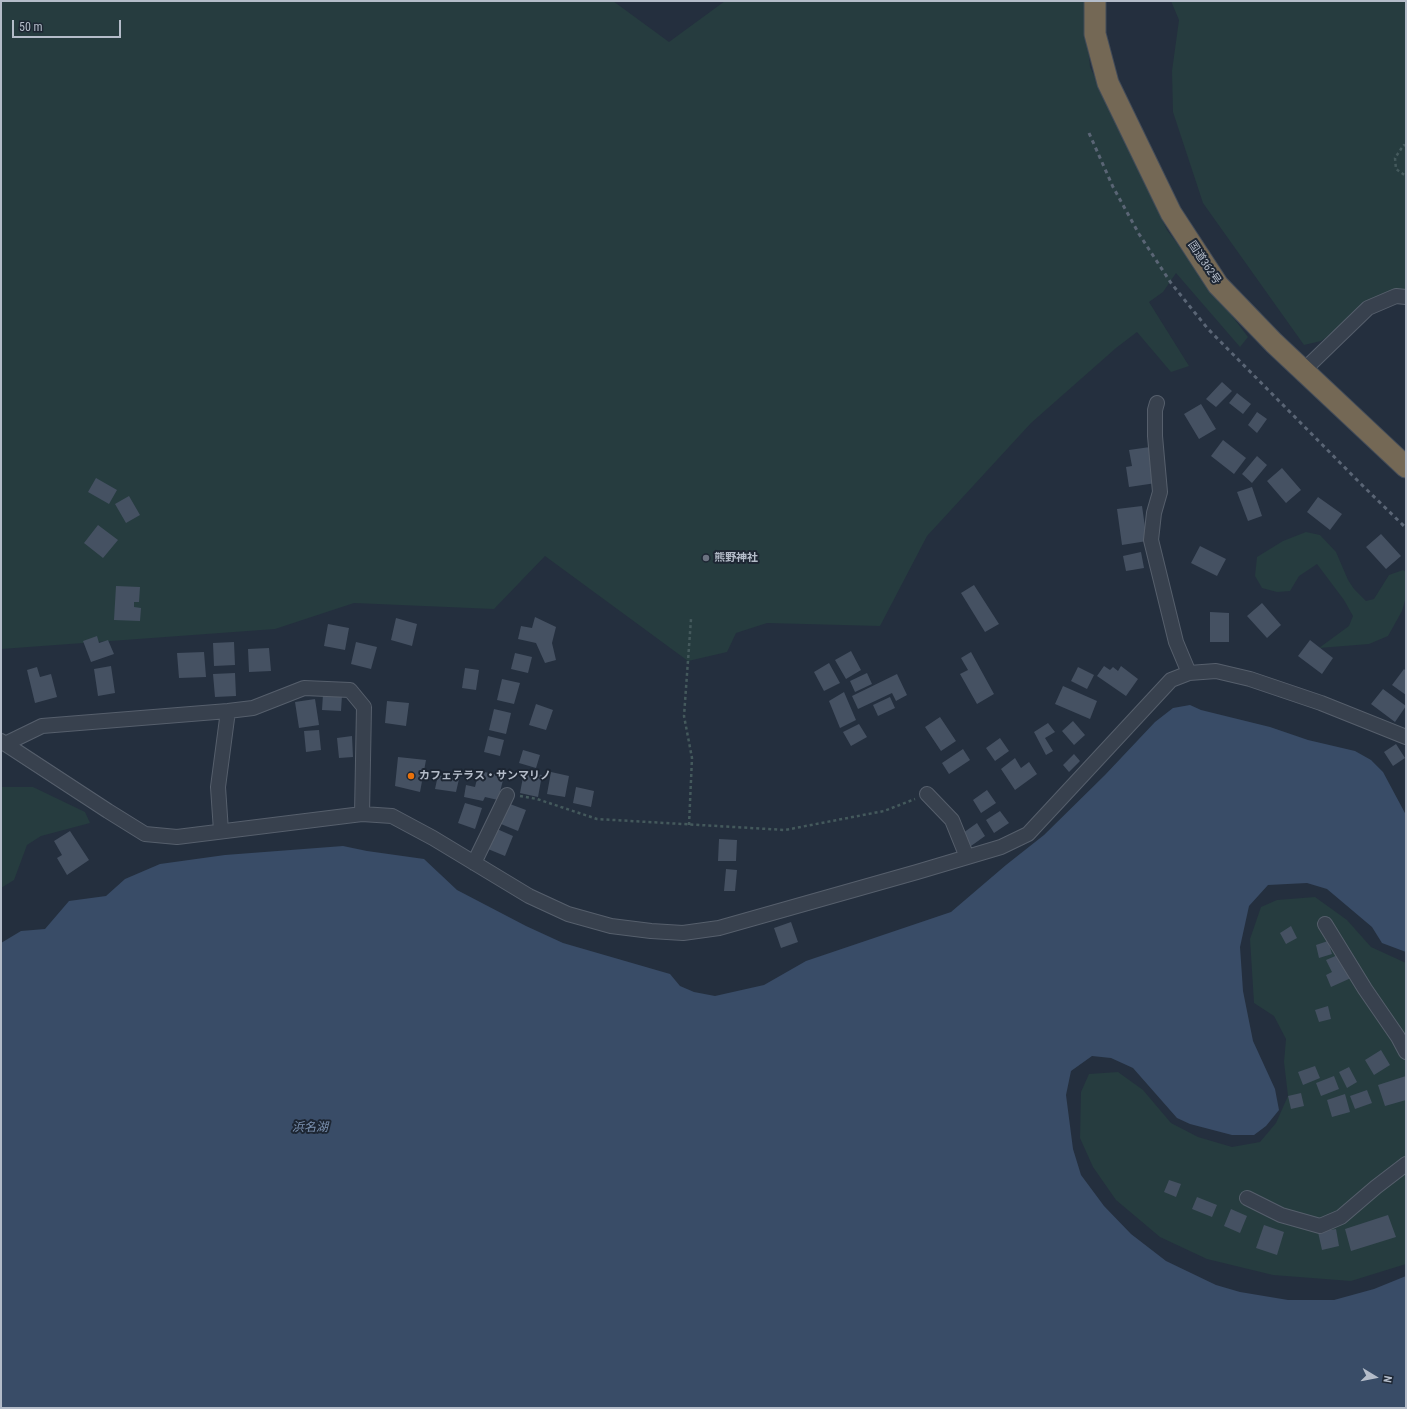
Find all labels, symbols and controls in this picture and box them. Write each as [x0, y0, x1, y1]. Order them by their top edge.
scale bar [14, 12, 123, 38]
text: 50 m [19, 20, 43, 34]
street label: 国道362号 [1185, 239, 1223, 287]
place label: 熊野神社 [714, 551, 758, 565]
marker: 熊野神社 [701, 553, 711, 563]
place label: カフェテラス・サンマリノ [419, 769, 551, 783]
marker: カフェテラス・サンマリノ [406, 771, 416, 781]
water label: 浜名湖 [292, 1121, 328, 1135]
north arrow [1355, 1357, 1395, 1397]
text: N [1380, 1375, 1394, 1384]

